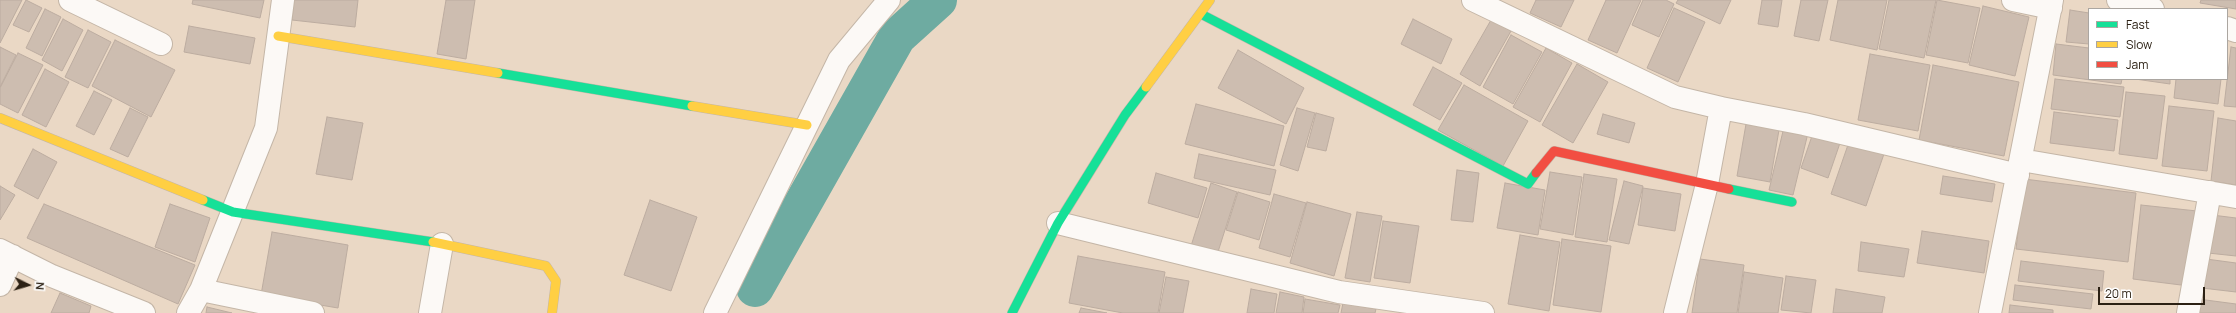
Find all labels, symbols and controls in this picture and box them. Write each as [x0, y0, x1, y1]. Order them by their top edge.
legend [2088, 8, 2228, 80]
text: Fast [2126, 16, 2150, 33]
text: Slow [2126, 36, 2152, 53]
text: Jam [2126, 56, 2148, 73]
north arrow [8, 265, 48, 305]
scale bar [2100, 279, 2207, 305]
text: N [33, 281, 48, 291]
text: 20 m [2105, 285, 2132, 302]

